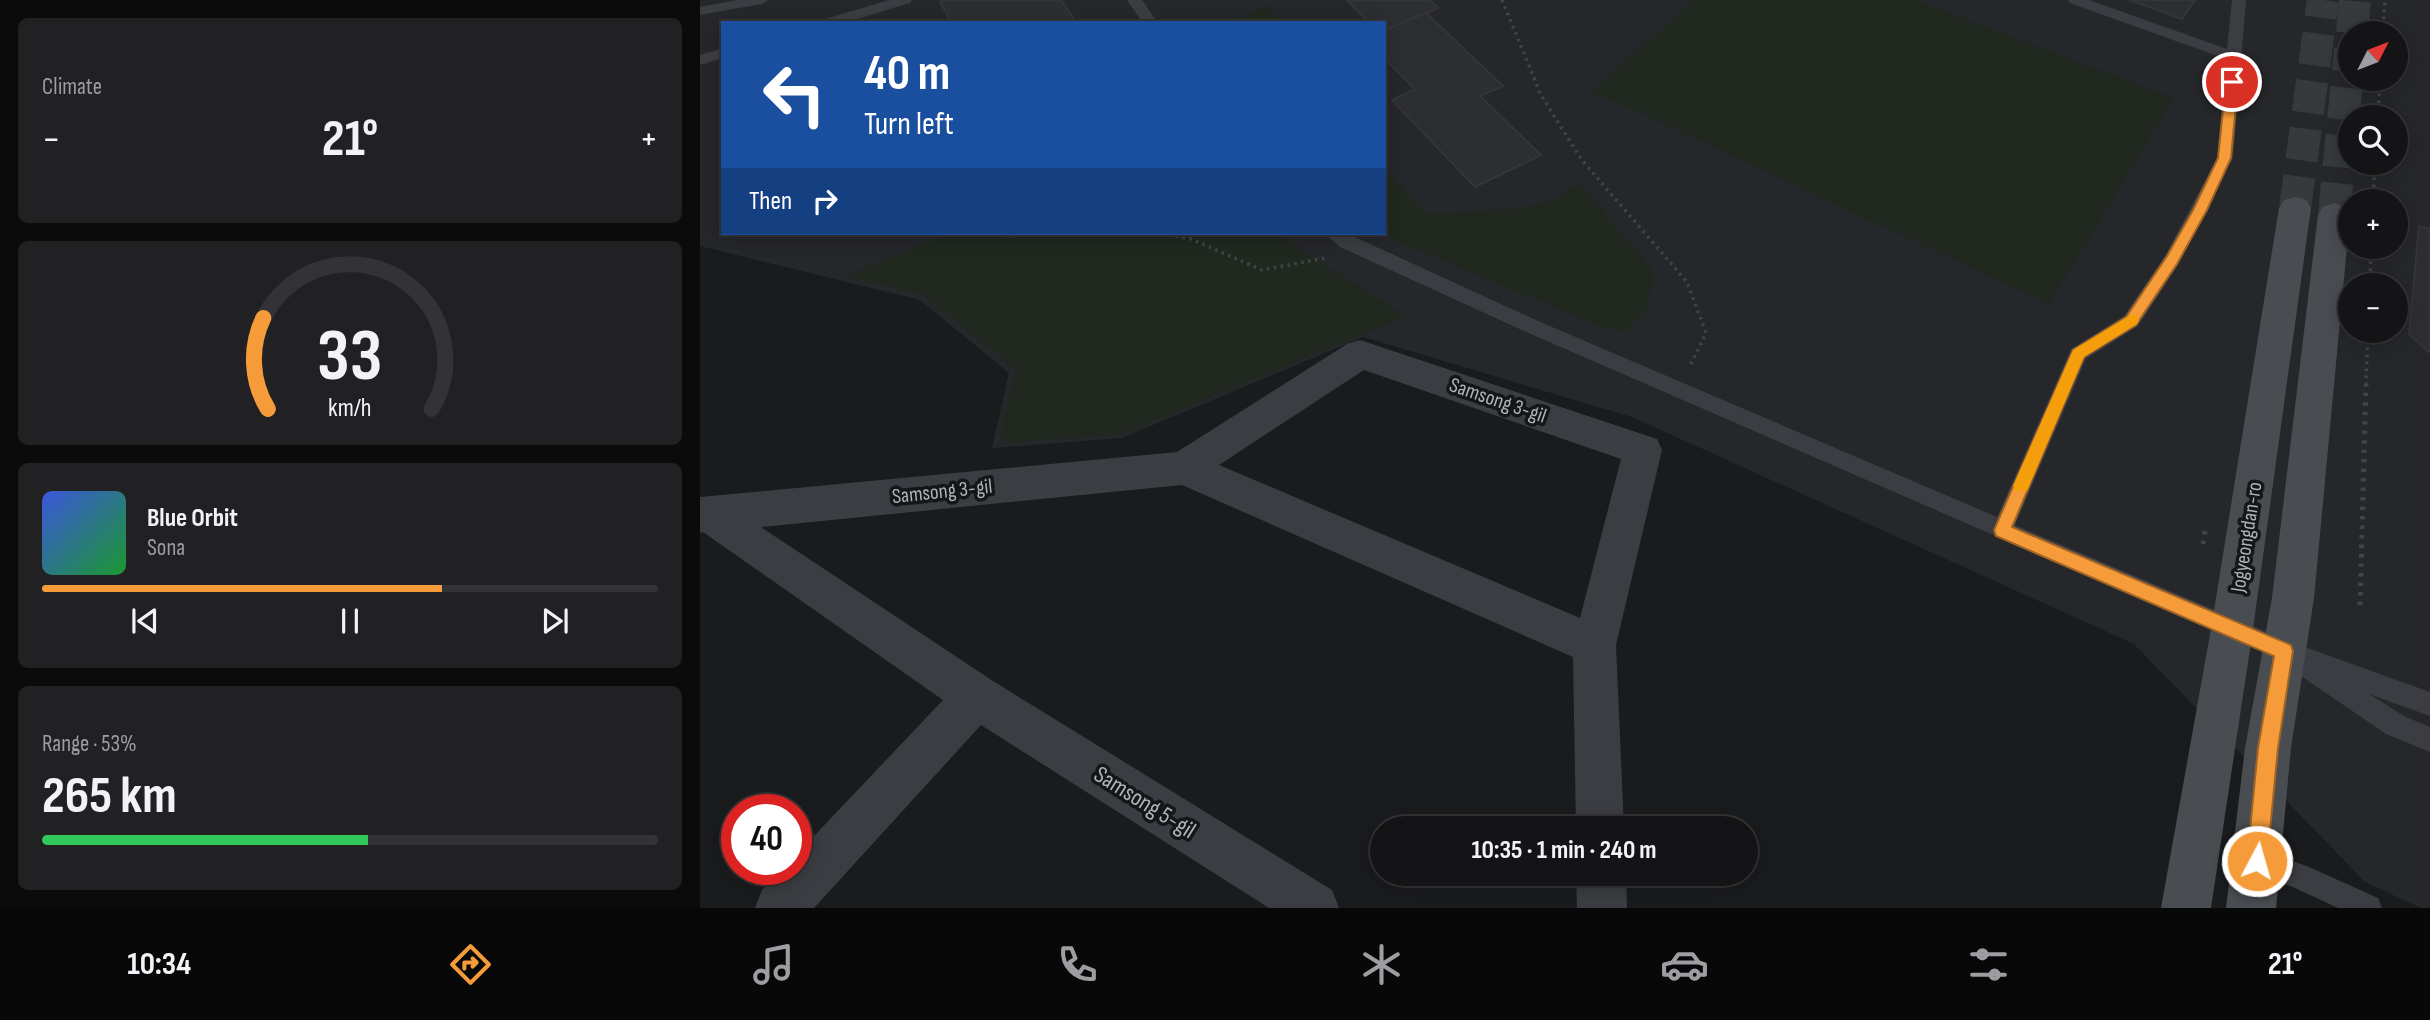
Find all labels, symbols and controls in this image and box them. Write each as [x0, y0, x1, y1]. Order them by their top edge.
north arrow [2338, 21, 2408, 91]
map controls [2338, 21, 2408, 343]
text: 40 m [864, 45, 950, 104]
icon: left [749, 49, 840, 140]
pin [2202, 52, 2262, 112]
icon: arrive [2213, 63, 2251, 101]
text: Climate [42, 73, 102, 101]
text: Turn left [864, 105, 954, 144]
button: search [2338, 105, 2408, 175]
text: 21° [322, 108, 378, 171]
text: − [42, 117, 61, 162]
text: + [639, 117, 658, 162]
icon: right [806, 182, 844, 220]
text: Then [749, 186, 792, 217]
button: + [2338, 189, 2408, 259]
button: − [2338, 273, 2408, 343]
text: 33 [317, 313, 383, 401]
street label: Samsong 3-gil [1446, 372, 1550, 429]
text: km/h [328, 393, 372, 424]
street label: Samsong 3-gil [891, 474, 993, 509]
street label: Jogyeongdan-ro [2225, 480, 2268, 595]
text: Blue Orbit [147, 503, 238, 534]
text: Sona [147, 534, 185, 562]
icon: previous [126, 602, 164, 640]
icon: pause [331, 602, 369, 640]
icon: next [536, 602, 574, 640]
text: Range · 53% [42, 730, 137, 758]
street label: Samsong 5-gil [1088, 760, 1201, 845]
text: 265 km [42, 765, 177, 828]
speed limit sign: 40 [721, 794, 812, 885]
position arrow [2220, 824, 2294, 898]
text: 10:35 · 1 min · 240 m [1471, 835, 1657, 866]
icon: directions [446, 940, 495, 989]
icon: music [749, 940, 798, 989]
icon: phone [1053, 940, 1102, 989]
icon: climate [1357, 940, 1406, 989]
icon: car [1660, 940, 1709, 989]
icon: filters [1964, 940, 2013, 989]
text: 10:34 [127, 945, 191, 984]
text: 21° [2268, 945, 2303, 984]

